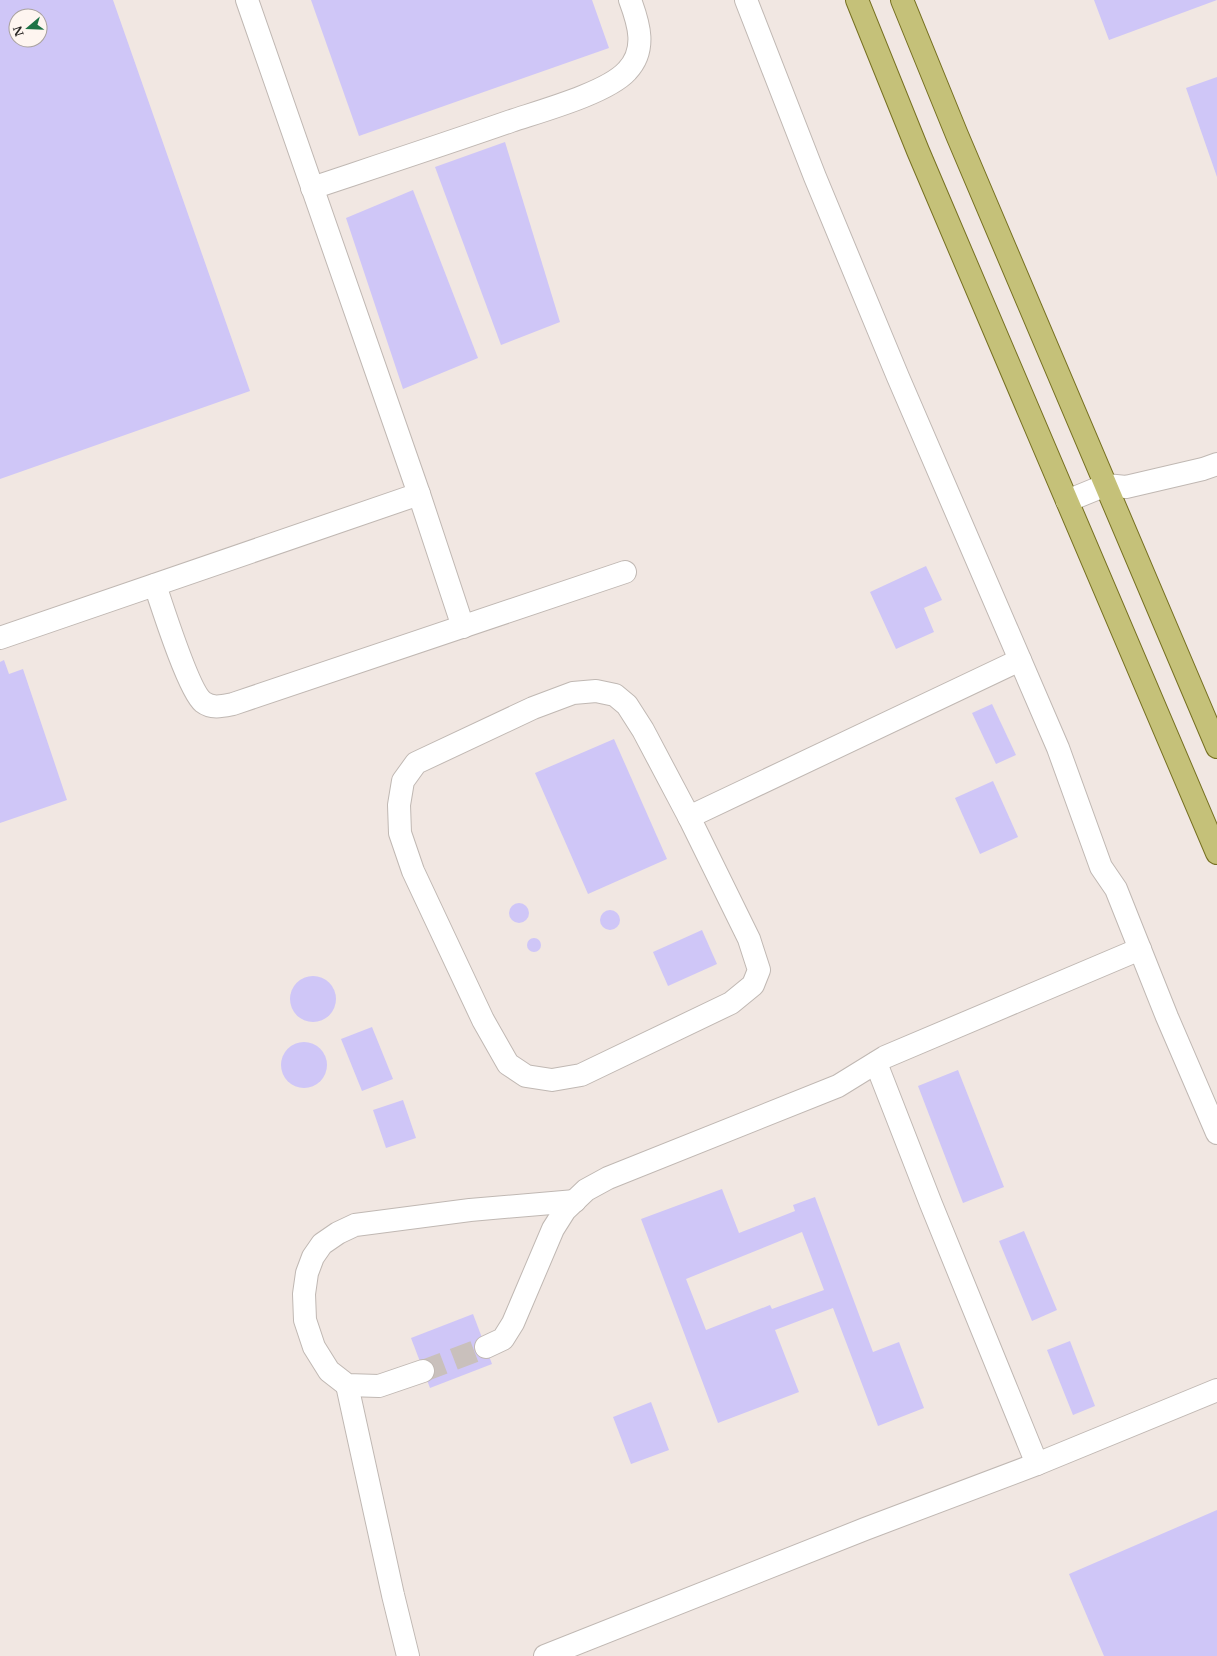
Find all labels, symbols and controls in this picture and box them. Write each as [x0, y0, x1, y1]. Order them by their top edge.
north arrow [8, 8, 48, 48]
text: N [10, 23, 27, 38]

